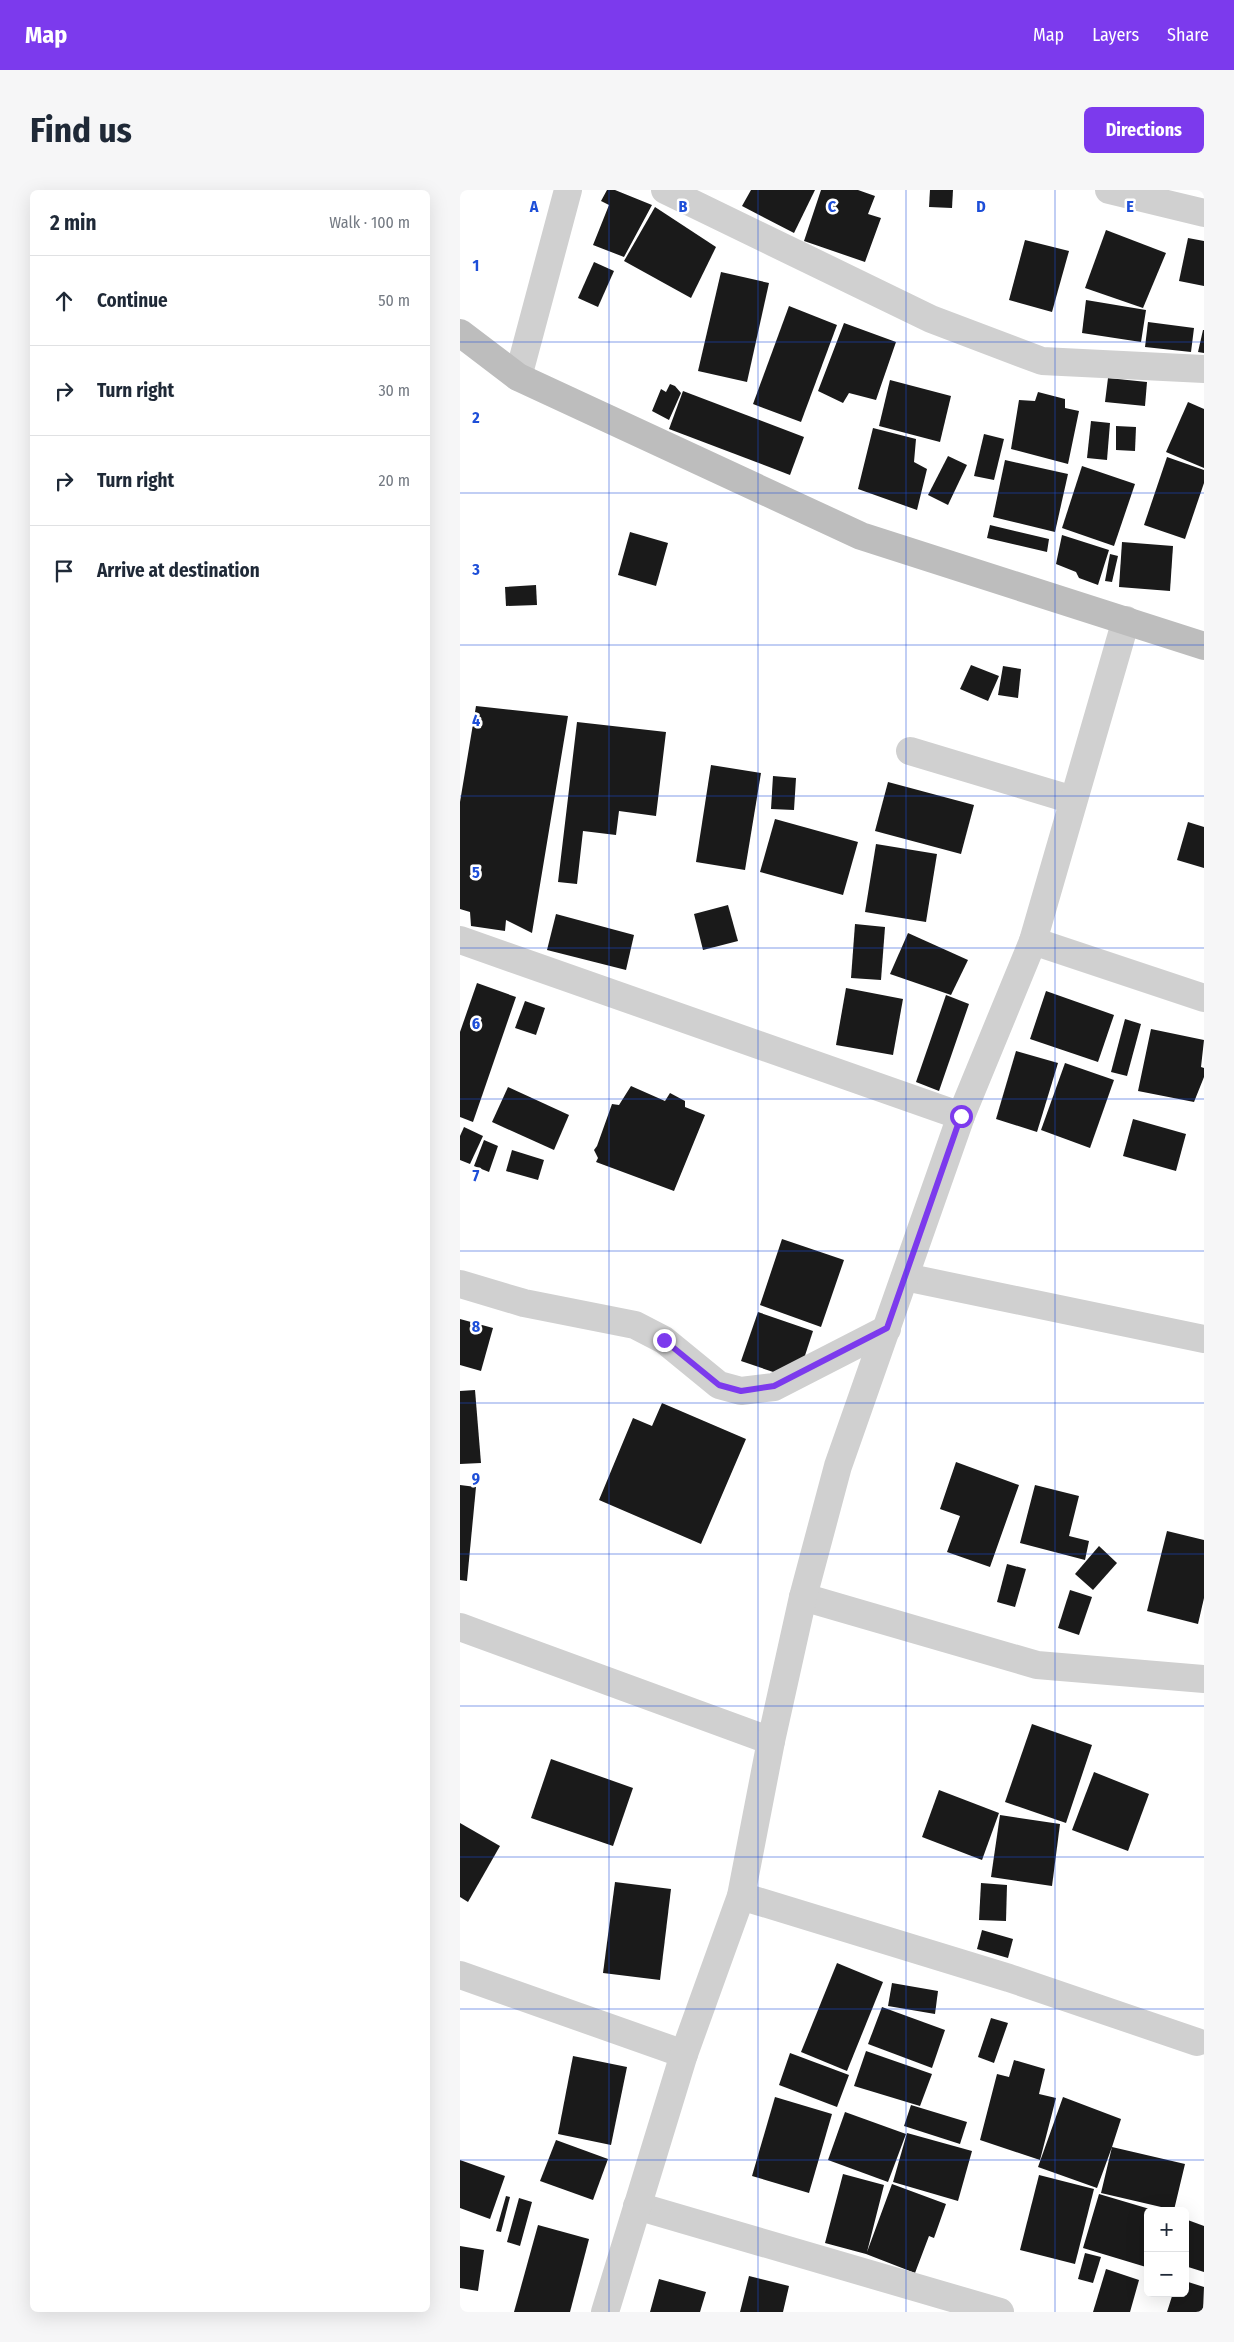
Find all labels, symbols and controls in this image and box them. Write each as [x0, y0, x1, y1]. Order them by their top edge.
text: Map [25, 21, 67, 49]
text: Map [1033, 24, 1064, 46]
text: Layers [1092, 24, 1139, 46]
text: Share [1167, 24, 1209, 46]
button: Directions [1084, 107, 1204, 153]
text: Find us [30, 109, 132, 151]
text: A [529, 197, 539, 216]
text: B [679, 197, 688, 216]
text: C [828, 197, 837, 216]
text: D [976, 197, 986, 216]
text: E [1126, 197, 1134, 216]
text: 2 min [50, 210, 97, 236]
text: Walk · 100 m [329, 213, 410, 232]
text: 1 [473, 256, 479, 275]
icon: ahead [50, 287, 78, 315]
text: Continue [97, 289, 168, 312]
text: 50 m [378, 291, 410, 310]
icon: right [50, 377, 78, 405]
text: Turn right [97, 379, 174, 402]
text: 30 m [378, 381, 410, 400]
text: 2 [471, 408, 480, 427]
icon: right [50, 467, 78, 495]
text: Turn right [97, 469, 174, 492]
text: 20 m [379, 471, 410, 490]
icon: arrive [50, 557, 78, 585]
text: Arrive at destination [97, 559, 260, 582]
text: 3 [471, 560, 480, 579]
text: 4 [472, 711, 480, 730]
text: 5 [472, 863, 480, 882]
text: 6 [472, 1014, 480, 1033]
route start [950, 1105, 973, 1128]
text: 7 [473, 1166, 480, 1185]
text: 8 [472, 1317, 481, 1336]
route end [653, 1329, 676, 1352]
text: 9 [472, 1469, 480, 1488]
map controls [1144, 2207, 1189, 2297]
button: + [1144, 2207, 1189, 2252]
button: − [1144, 2252, 1189, 2297]

